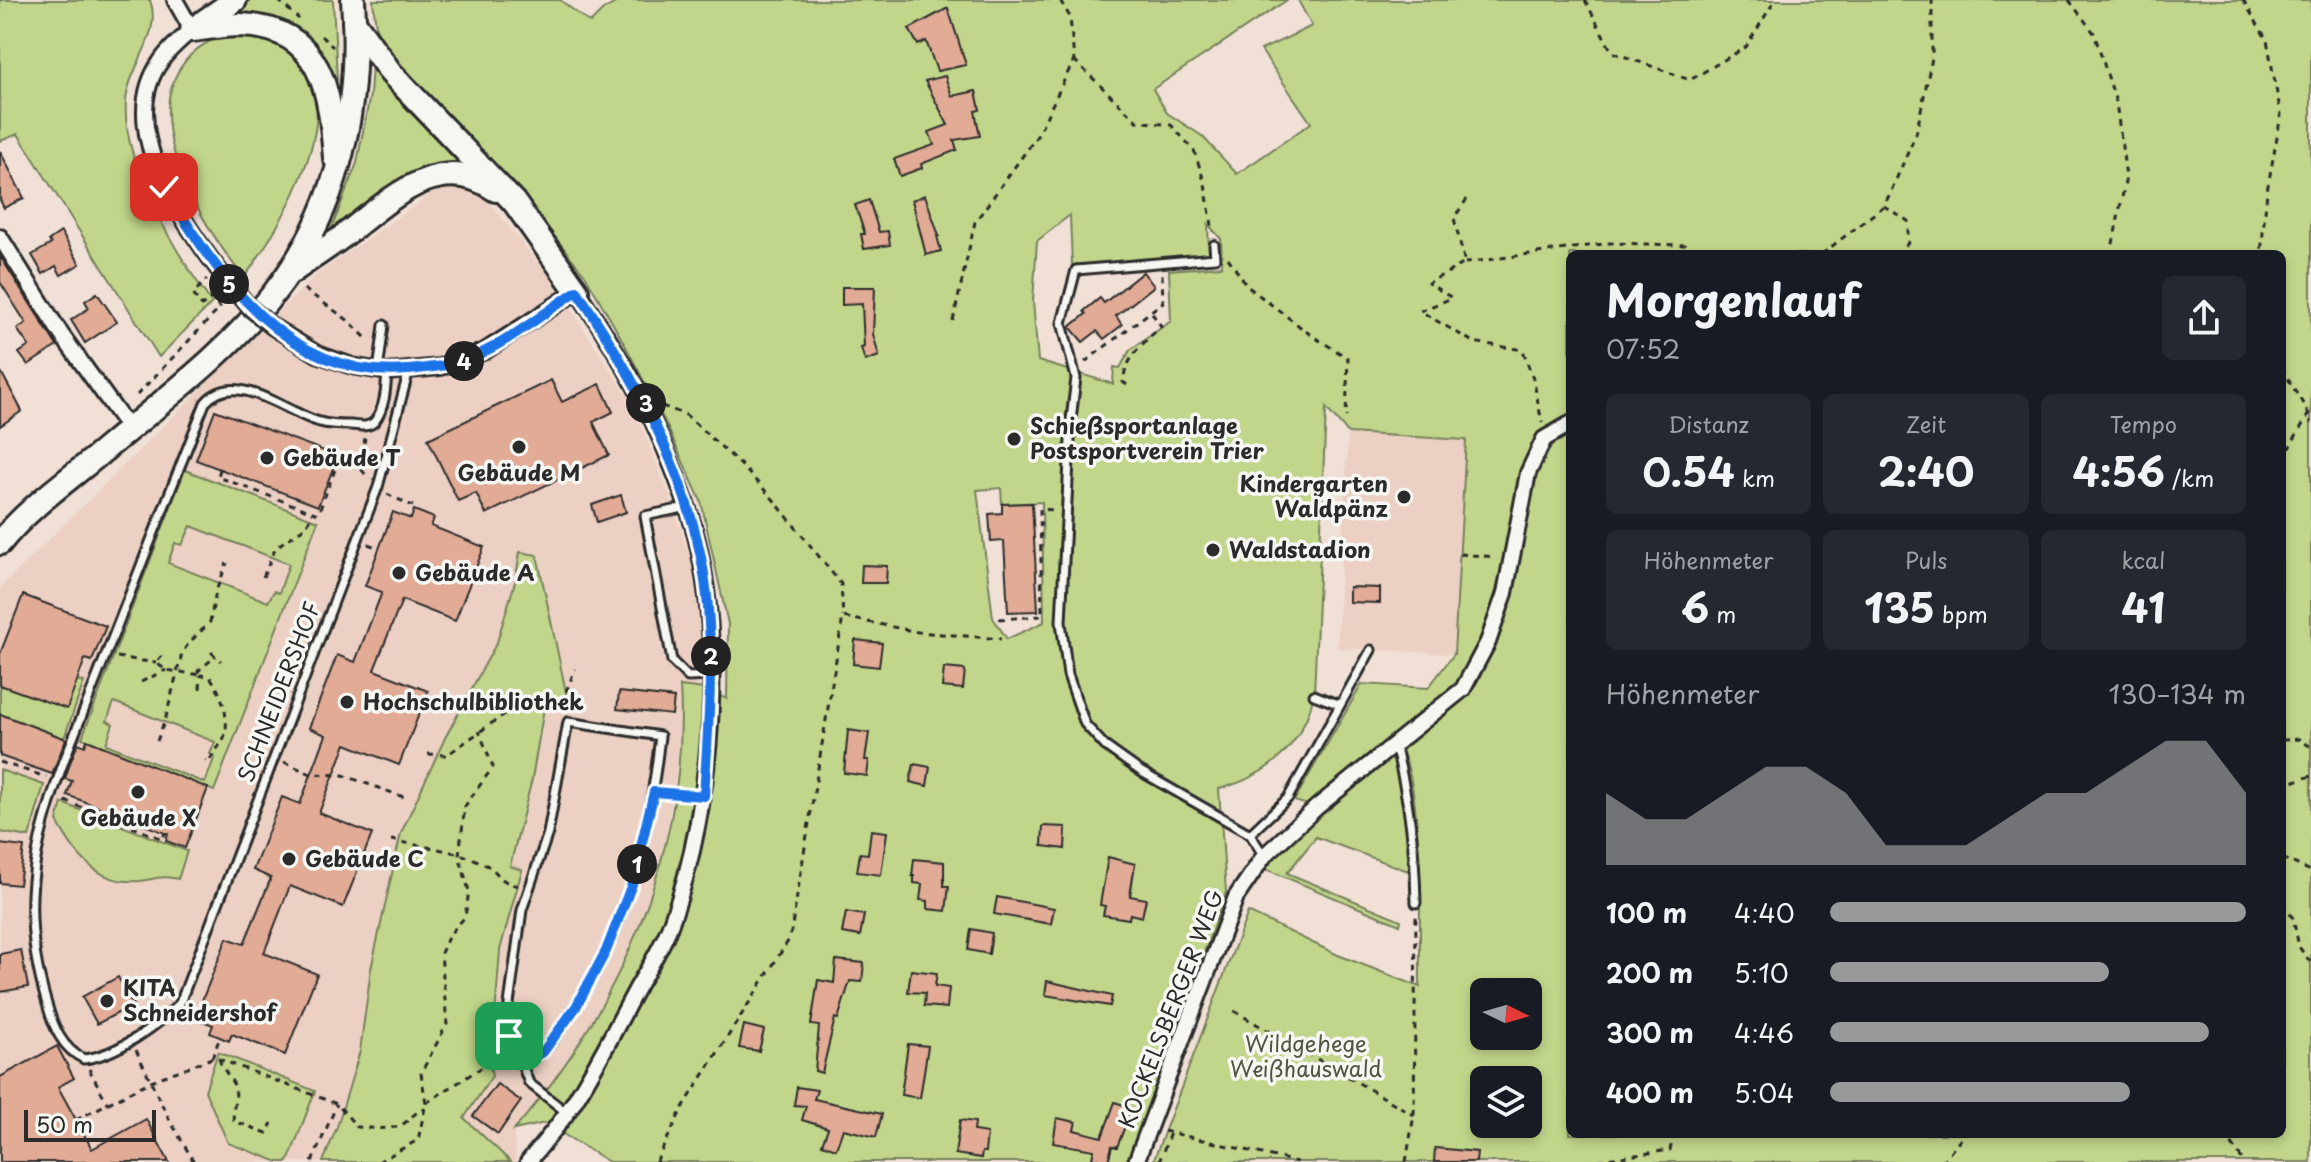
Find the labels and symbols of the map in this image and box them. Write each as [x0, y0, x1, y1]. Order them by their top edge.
pin [130, 153, 198, 221]
pin: 5 [209, 264, 249, 304]
pin: 4 [444, 341, 484, 381]
pin: 3 [626, 383, 666, 423]
place label: Schießsportanlage Postsportverein Trier [1030, 408, 1265, 466]
marker: Schießsportanlage Postsportverein Trier [1005, 430, 1023, 448]
marker: Gebäude M [510, 438, 528, 456]
place label: Gebäude T [283, 440, 400, 473]
marker: Gebäude T [258, 449, 276, 467]
place label: Gebäude M [458, 455, 580, 488]
place label: Kindergarten Waldpänz [1240, 466, 1388, 524]
marker: Kindergarten Waldpänz [1395, 488, 1413, 506]
place label: Waldstadion [1229, 532, 1371, 565]
marker: Waldstadion [1204, 541, 1222, 559]
place label: Gebäude A [415, 555, 535, 588]
marker: Gebäude A [390, 564, 408, 582]
street label: SCHNEIDERSHOF [228, 596, 327, 787]
pin: 2 [691, 636, 731, 676]
place label: Hochschulbibliothek [363, 684, 584, 717]
marker: Hochschulbibliothek [338, 693, 356, 711]
marker: Gebäude X [129, 783, 147, 801]
place label: Gebäude X [80, 800, 197, 833]
place label: Gebäude C [305, 841, 424, 874]
pin: 1 [617, 844, 657, 884]
marker: Gebäude C [280, 850, 298, 868]
street label: KOCKELSBERGER WEG [1109, 884, 1230, 1133]
place label: KITA Schneidershof [123, 970, 278, 1028]
north arrow [1470, 978, 1542, 1050]
marker: KITA Schneidershof [98, 992, 116, 1010]
pin [475, 1002, 543, 1070]
park label: Wildgehege Weißhauswald [1230, 1026, 1382, 1084]
scale bar [24, 1106, 156, 1142]

